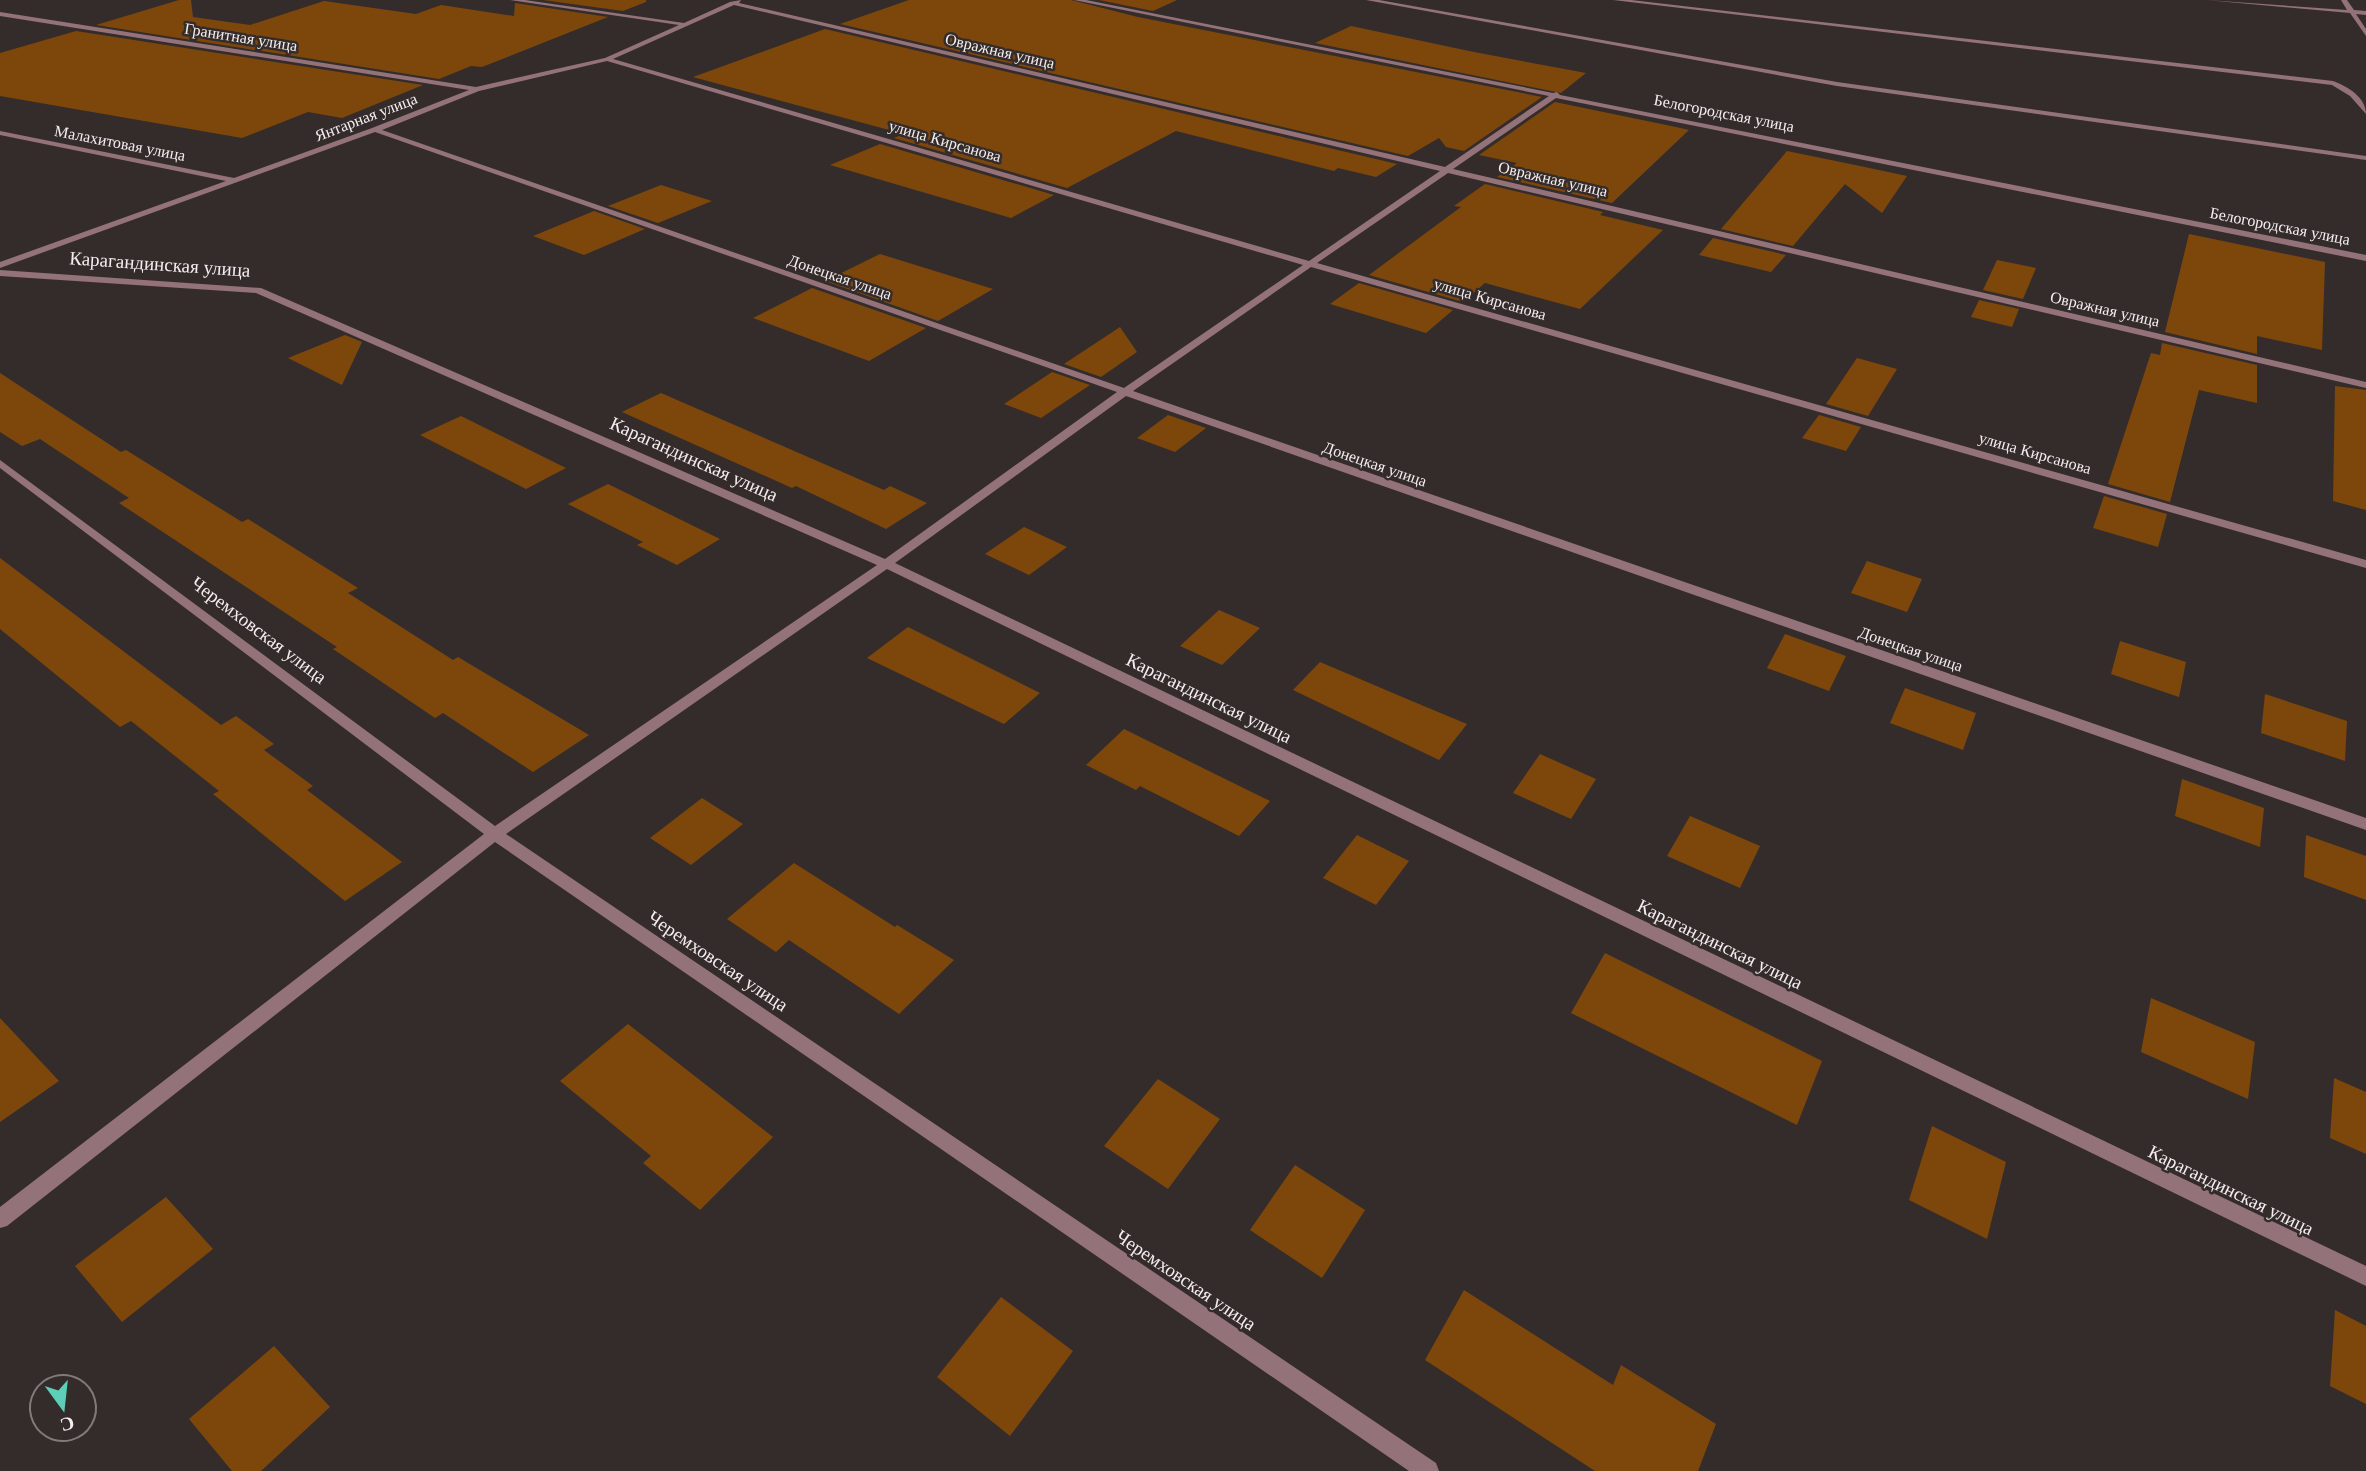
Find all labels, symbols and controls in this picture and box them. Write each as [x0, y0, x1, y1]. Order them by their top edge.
street label: Гранитная улица [183, 20, 299, 55]
street label: Овражная улица [943, 30, 1056, 73]
street label: Янтарная улица [313, 90, 420, 145]
street label: Белогородская улица [1652, 91, 1796, 136]
street label: улица Кирсанова [887, 117, 1003, 166]
street label: Малахитовая улица [53, 122, 187, 165]
street label: Овражная улица [1496, 158, 1609, 201]
street label: Белогородская улица [2208, 204, 2352, 249]
street label: Карагандинская улица [69, 247, 252, 281]
street label: Донецкая улица [786, 251, 894, 304]
street label: улица Кирсанова [1432, 275, 1548, 324]
street label: Овражная улица [2048, 288, 2161, 331]
street label: Карагандинская улица [607, 413, 782, 506]
street label: улица Кирсанова [1977, 429, 2093, 478]
street label: Донецкая улица [1321, 438, 1429, 491]
street label: Черемховская улица [187, 572, 331, 688]
street label: Донецкая улица [1857, 623, 1965, 676]
street label: Карагандинская улица [1123, 649, 1296, 747]
street label: Карагандинская улица [1634, 895, 1807, 993]
street label: Черемховская улица [644, 906, 792, 1016]
street label: Карагандинская улица [2145, 1141, 2318, 1239]
street label: Черемховская улица [1112, 1225, 1260, 1335]
north arrow [28, 1373, 98, 1443]
text: С [58, 1412, 77, 1436]

